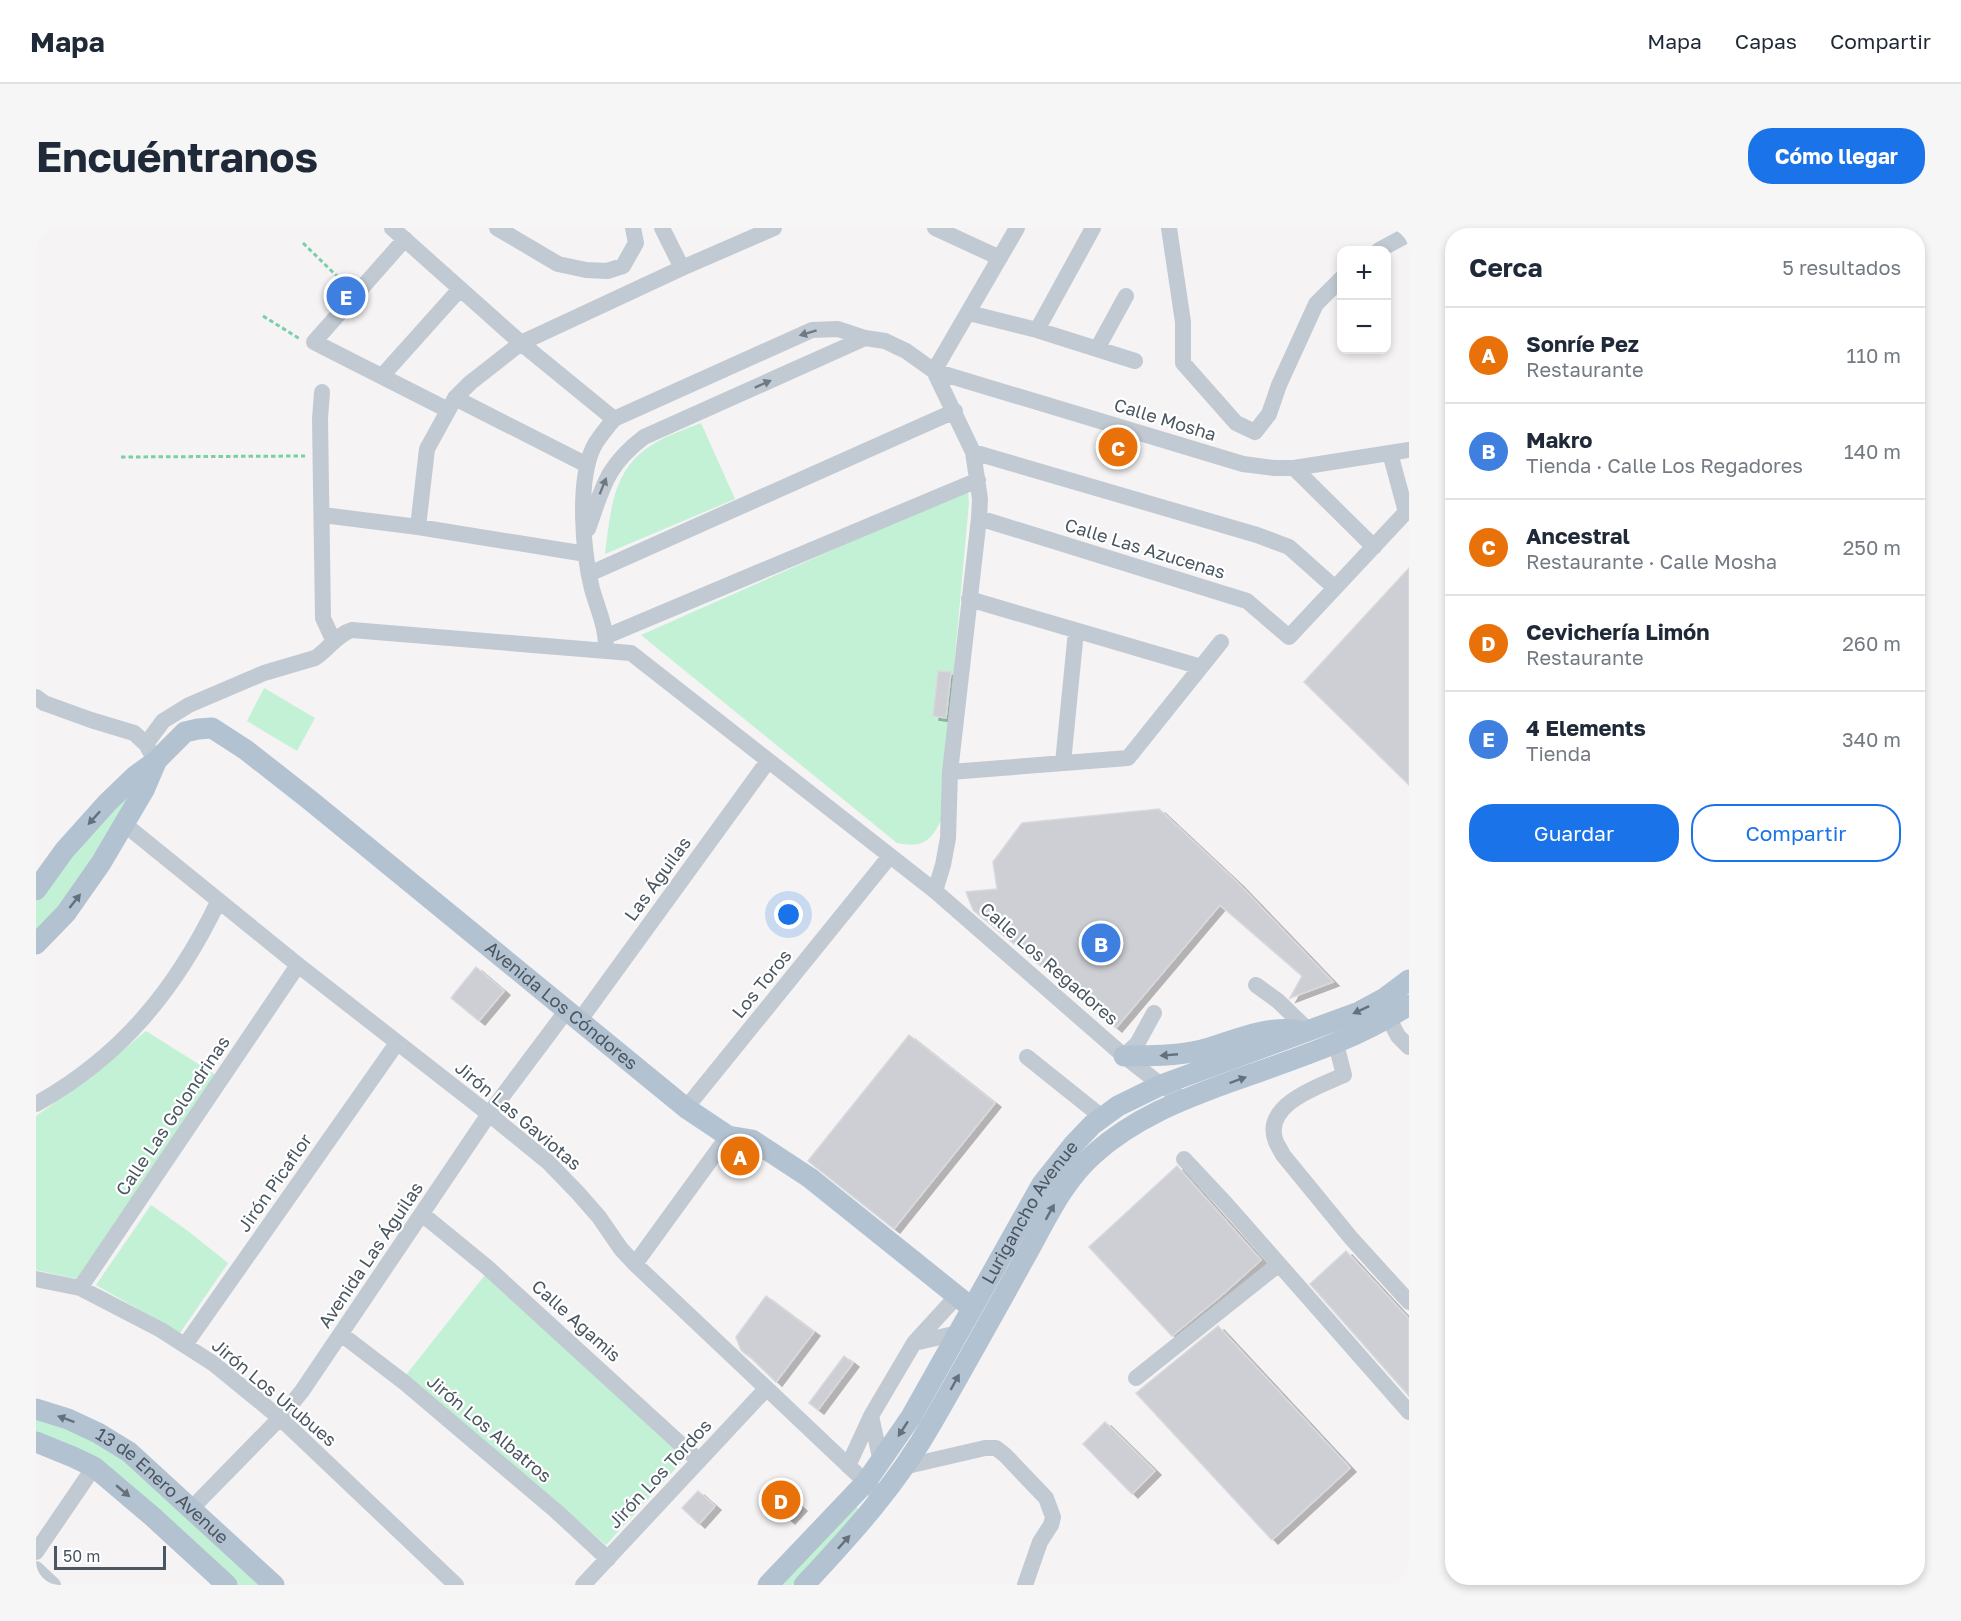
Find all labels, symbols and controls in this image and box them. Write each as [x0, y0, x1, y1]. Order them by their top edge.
text: Mapa [30, 25, 105, 58]
text: Mapa [1647, 28, 1702, 54]
text: Capas [1735, 28, 1797, 54]
text: Compartir [1830, 28, 1931, 54]
button: Cómo llegar [1748, 128, 1925, 184]
text: Encuéntranos [36, 131, 318, 181]
map controls [1337, 246, 1391, 354]
button: + [1337, 246, 1391, 300]
text: Cerca [1469, 252, 1543, 283]
text: 5 resultados [1782, 255, 1901, 279]
pin: E [326, 274, 366, 318]
button: − [1337, 300, 1391, 354]
one-way arrow [799, 329, 817, 338]
text: Sonríe Pez [1526, 330, 1639, 357]
text: A [1481, 343, 1496, 367]
text: 110 m [1847, 343, 1901, 367]
text: Restaurante [1526, 357, 1644, 381]
one-way arrow [754, 379, 772, 389]
street label: Calle Mosha [1111, 394, 1219, 446]
pin: C [1098, 424, 1138, 470]
text: Makro [1526, 426, 1593, 453]
text: B [1481, 439, 1496, 463]
text: 140 m [1844, 439, 1901, 463]
text: Tienda · Calle Los Regadores [1526, 453, 1803, 477]
one-way arrow [599, 477, 609, 495]
street label: Calle Las Azucenas [1062, 513, 1228, 583]
text: Ancestral [1526, 522, 1630, 549]
text: C [1481, 535, 1496, 559]
text: 250 m [1843, 535, 1901, 559]
text: Restaurante · Calle Mosha [1526, 549, 1777, 573]
text: Cevichería Limón [1526, 618, 1710, 645]
text: D [1481, 631, 1496, 655]
text: 260 m [1842, 631, 1901, 655]
text: Restaurante [1526, 645, 1644, 669]
text: 4 Elements [1526, 714, 1646, 741]
text: E [1482, 727, 1495, 751]
text: 340 m [1842, 727, 1901, 751]
text: Tienda [1526, 741, 1591, 765]
button: Guardar [1469, 804, 1679, 862]
button: Compartir [1691, 804, 1901, 862]
one-way arrow [88, 810, 101, 825]
street label: Las Águilas [619, 832, 695, 925]
one-way arrow [68, 893, 80, 908]
street label: Calle Los Regadores [976, 897, 1123, 1029]
your location [774, 900, 803, 929]
pin: B [1082, 920, 1120, 966]
street label: Avenida Los Cóndores [481, 936, 643, 1074]
street label: Los Toros [727, 944, 796, 1022]
one-way arrow [1352, 1006, 1369, 1015]
street label: Calle Las Golondrinas [110, 1031, 234, 1200]
one-way arrow [1160, 1050, 1179, 1060]
street label: Jirón Las Gaviotas [451, 1056, 586, 1174]
one-way arrow [1229, 1074, 1247, 1084]
street label: Jirón Picaflor [232, 1129, 316, 1236]
pin: A [720, 1134, 760, 1178]
street label: Lurigancho Avenue [976, 1136, 1082, 1287]
street label: Avenida Las Águilas [313, 1177, 427, 1332]
one-way arrow [1045, 1203, 1055, 1220]
street label: Calle Agamis [528, 1275, 626, 1366]
street label: Jirón Los Urubues [208, 1334, 341, 1451]
street label: Jirón Los Albatros [423, 1370, 556, 1487]
one-way arrow [950, 1374, 960, 1391]
one-way arrow [56, 1413, 74, 1423]
street label: Jirón Los Tordos [603, 1414, 716, 1533]
one-way arrow [898, 1421, 909, 1437]
street label: 13 de Enero Avenue [92, 1422, 234, 1548]
pin: D [762, 1478, 800, 1522]
one-way arrow [115, 1484, 130, 1497]
one-way arrow [837, 1535, 850, 1550]
scale bar [54, 1543, 166, 1570]
text: 50 m [63, 1546, 100, 1566]

